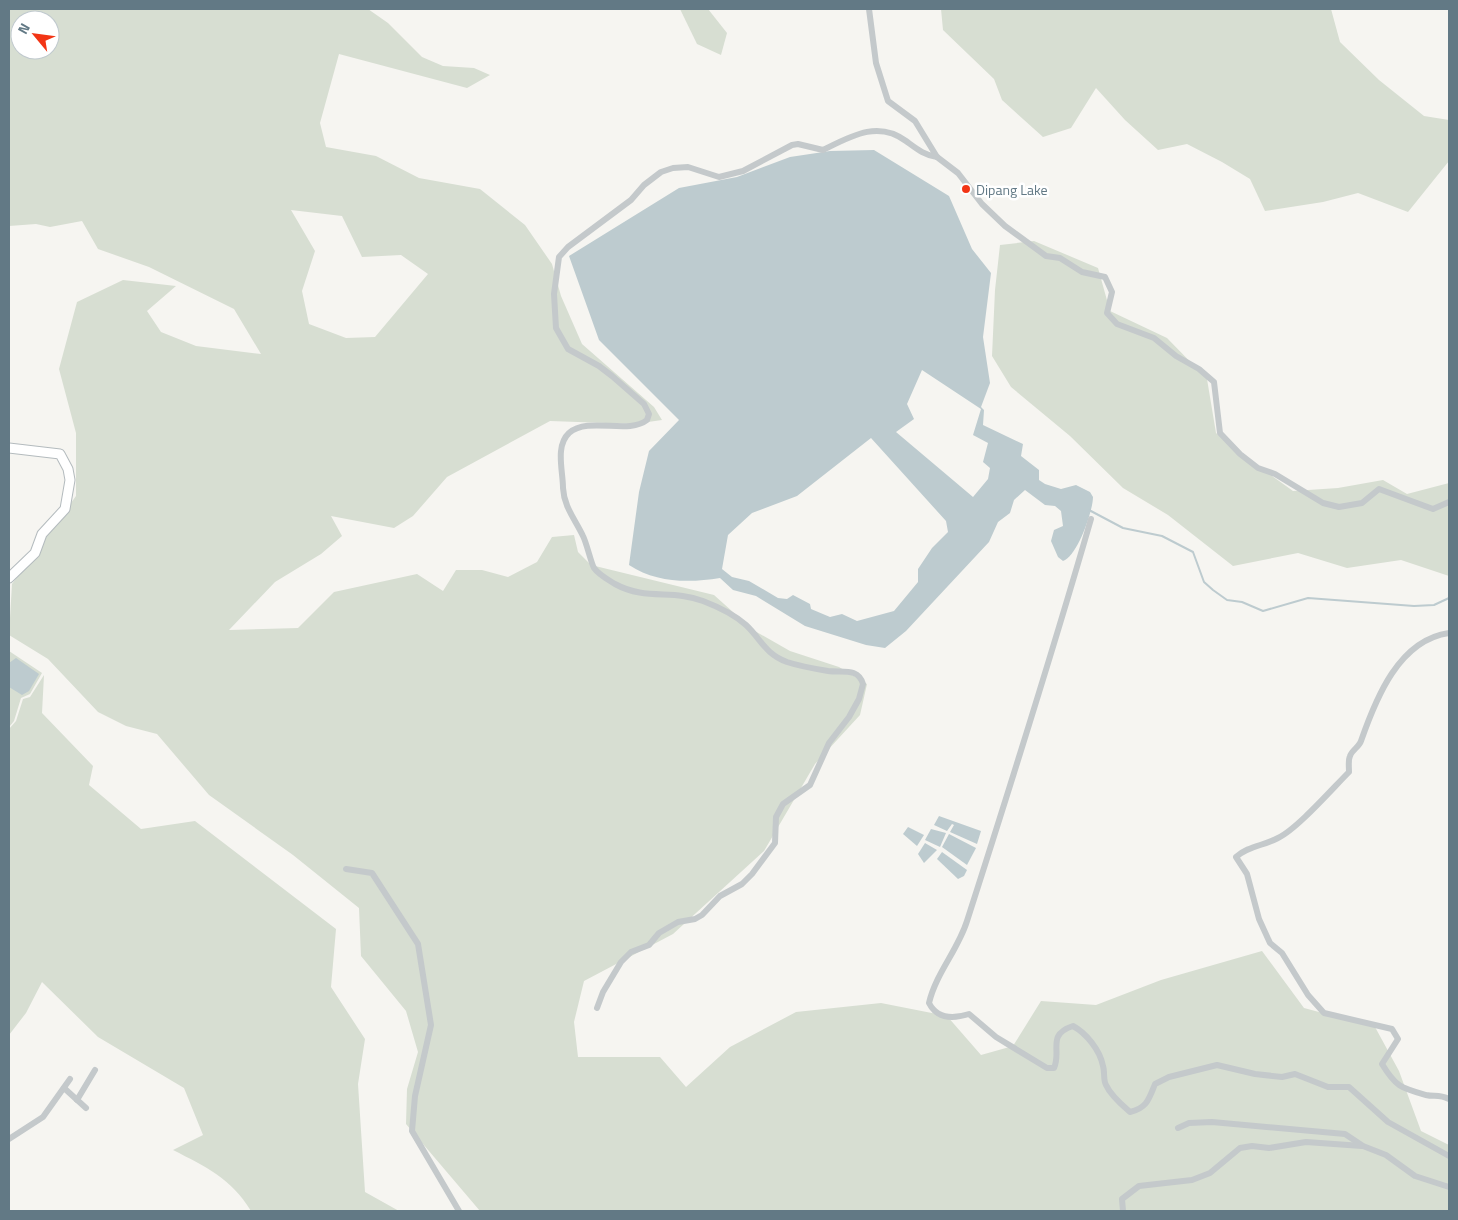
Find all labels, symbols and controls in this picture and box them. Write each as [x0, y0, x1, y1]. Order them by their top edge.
north arrow [10, 10, 60, 60]
text: N [12, 19, 35, 38]
place label: Dipang Lake [976, 179, 1048, 200]
marker: Dipang Lake [960, 183, 972, 195]

